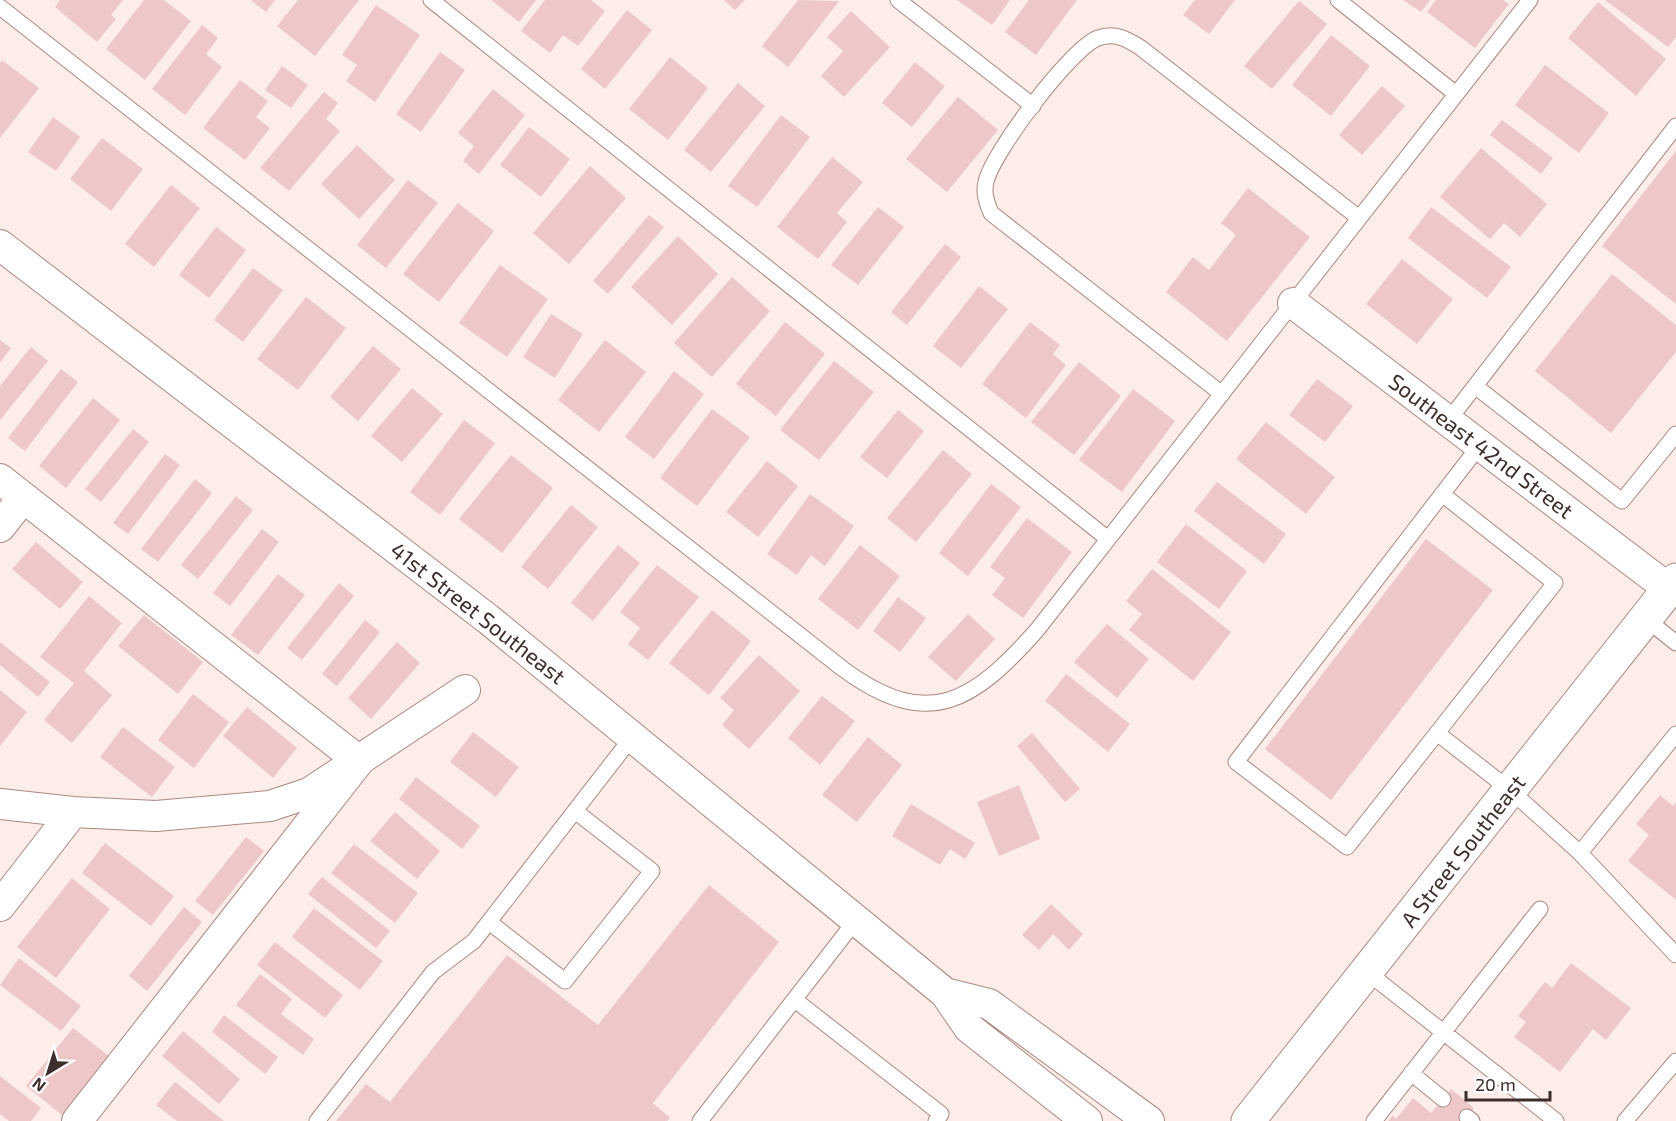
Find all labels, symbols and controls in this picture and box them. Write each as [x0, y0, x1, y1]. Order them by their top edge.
street label: Southeast 42nd Street [1384, 367, 1579, 523]
street label: 41st Street Southeast [386, 536, 571, 689]
street label: A Street Southeast [1395, 769, 1530, 932]
north arrow [18, 1043, 78, 1103]
scale bar [1466, 1064, 1550, 1102]
text: 20 m [1475, 1073, 1516, 1095]
text: N [28, 1074, 49, 1096]

